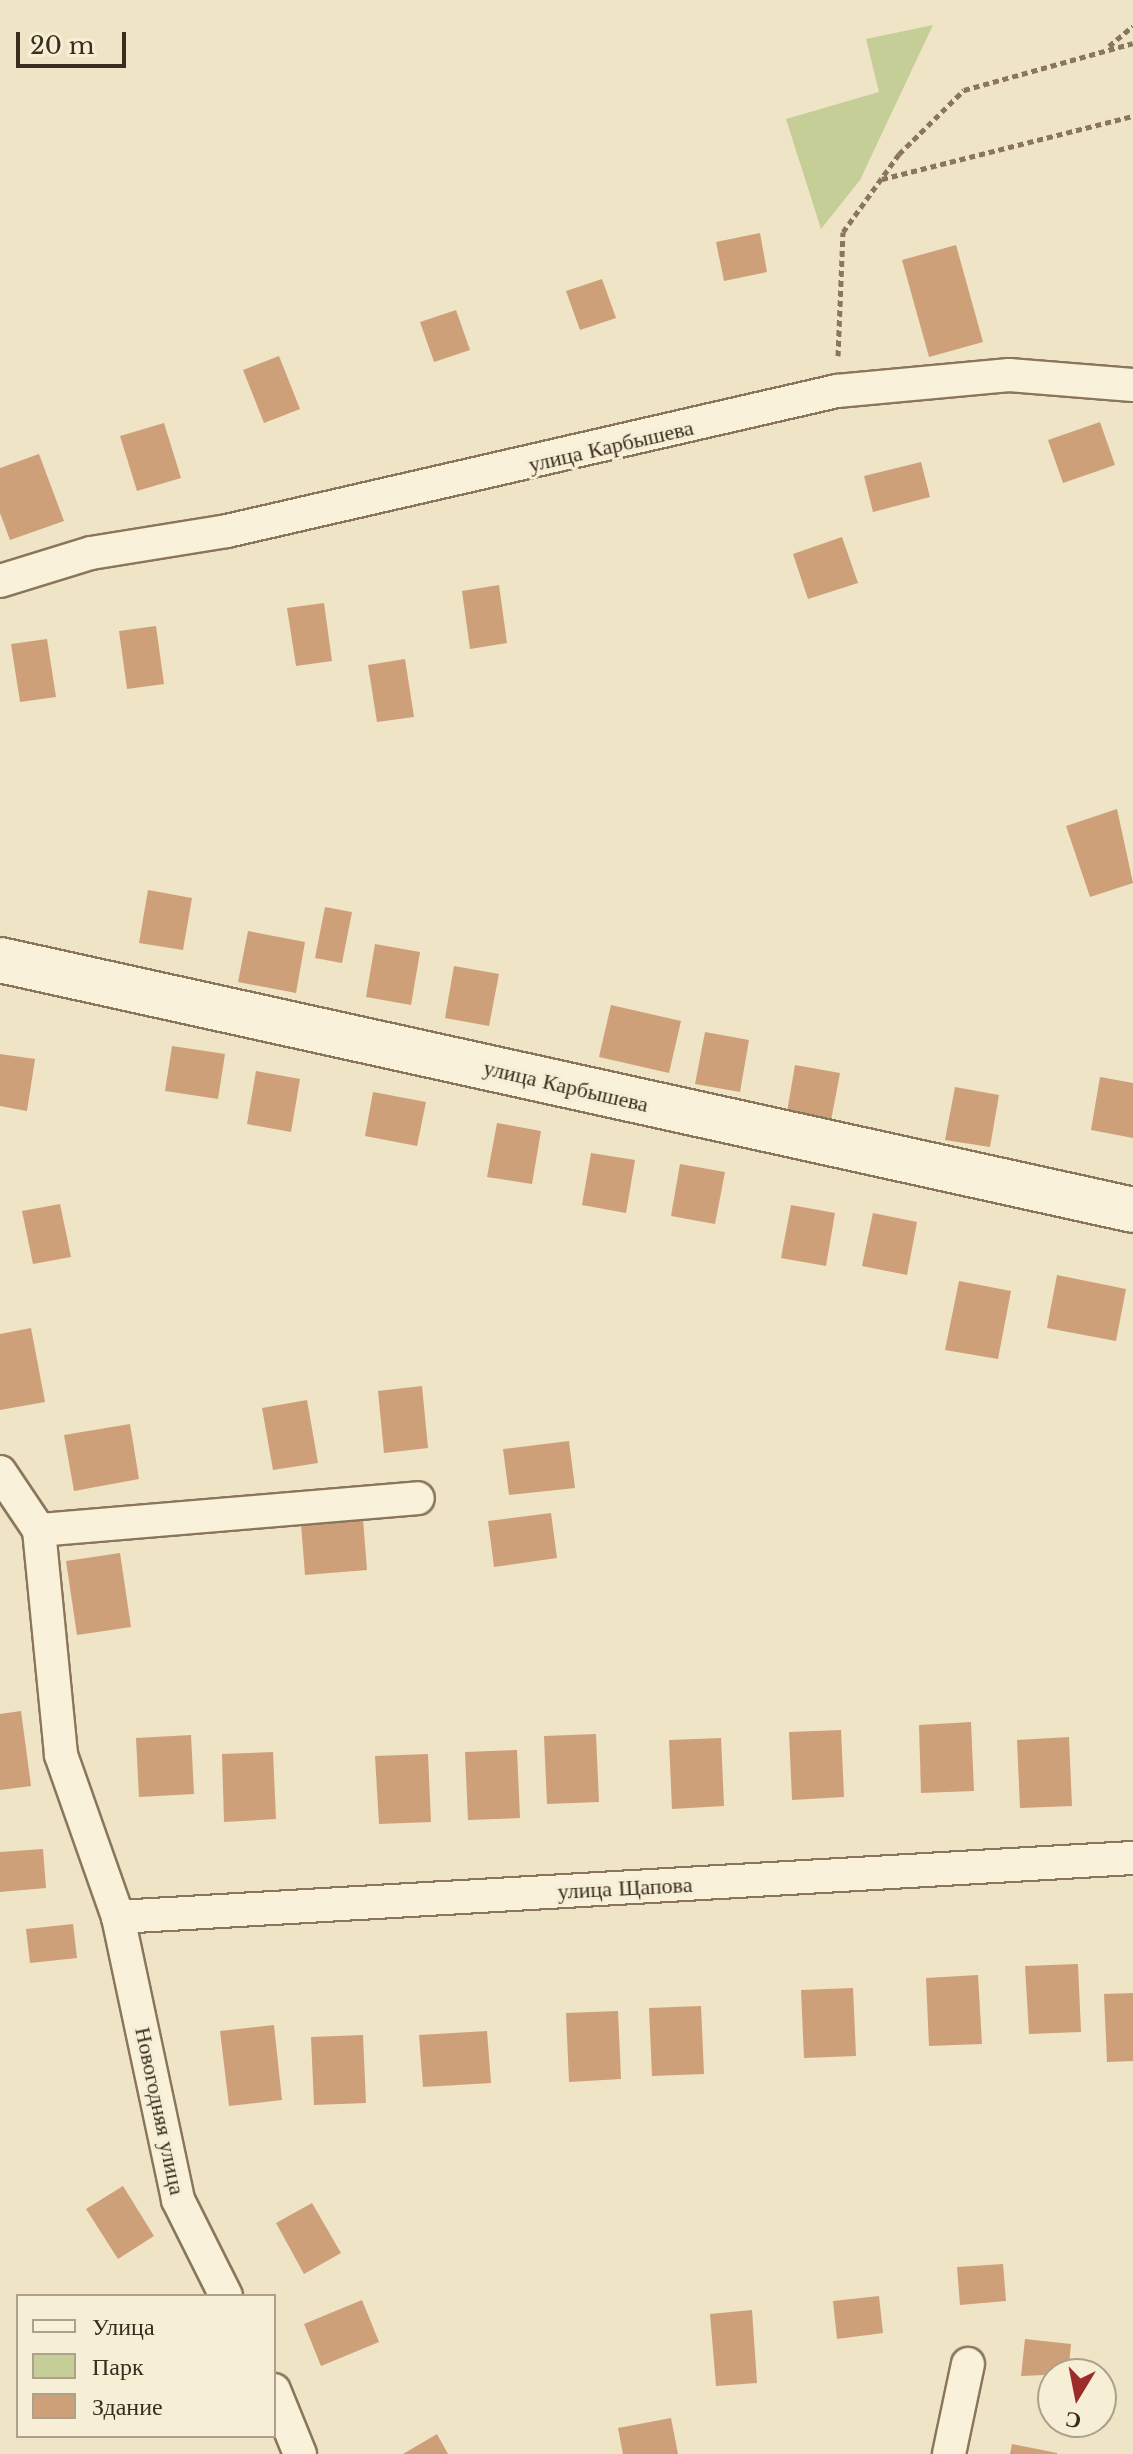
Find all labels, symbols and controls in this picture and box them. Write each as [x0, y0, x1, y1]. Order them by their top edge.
scale bar [20, 16, 130, 66]
text: 20 m [30, 31, 95, 60]
street label: улица Карбышева [526, 414, 696, 478]
street label: улица Карбышева [481, 1054, 651, 1118]
street label: улица Щапова [557, 1871, 693, 1905]
street label: Новогодняя улица [129, 2025, 191, 2197]
legend [16, 2294, 276, 2438]
text: Улица [92, 2312, 155, 2341]
text: Парк [92, 2352, 144, 2381]
north arrow [1037, 2358, 1117, 2438]
text: Здание [92, 2392, 163, 2421]
text: С [1063, 2405, 1083, 2435]

